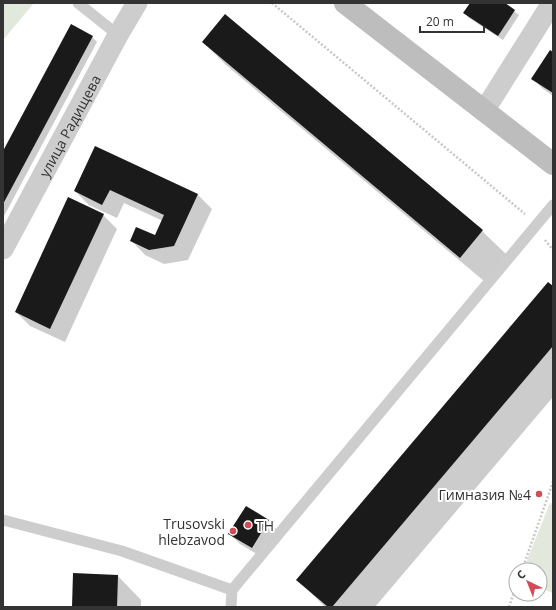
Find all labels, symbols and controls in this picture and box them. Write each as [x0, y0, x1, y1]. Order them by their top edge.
scale bar [420, 8, 484, 34]
text: 20 m [426, 13, 454, 30]
street label: улица Радищева [34, 71, 105, 180]
place label: Гимназия №4 [439, 485, 531, 504]
marker: Гимназия №4 [534, 489, 544, 499]
place label: Trusovski hlebzavod [158, 514, 225, 549]
place label: TH [256, 516, 274, 535]
marker: TH [243, 520, 253, 530]
marker: Trusovski hlebzavod [228, 526, 238, 536]
north arrow [508, 562, 548, 602]
text: С [513, 566, 529, 582]

